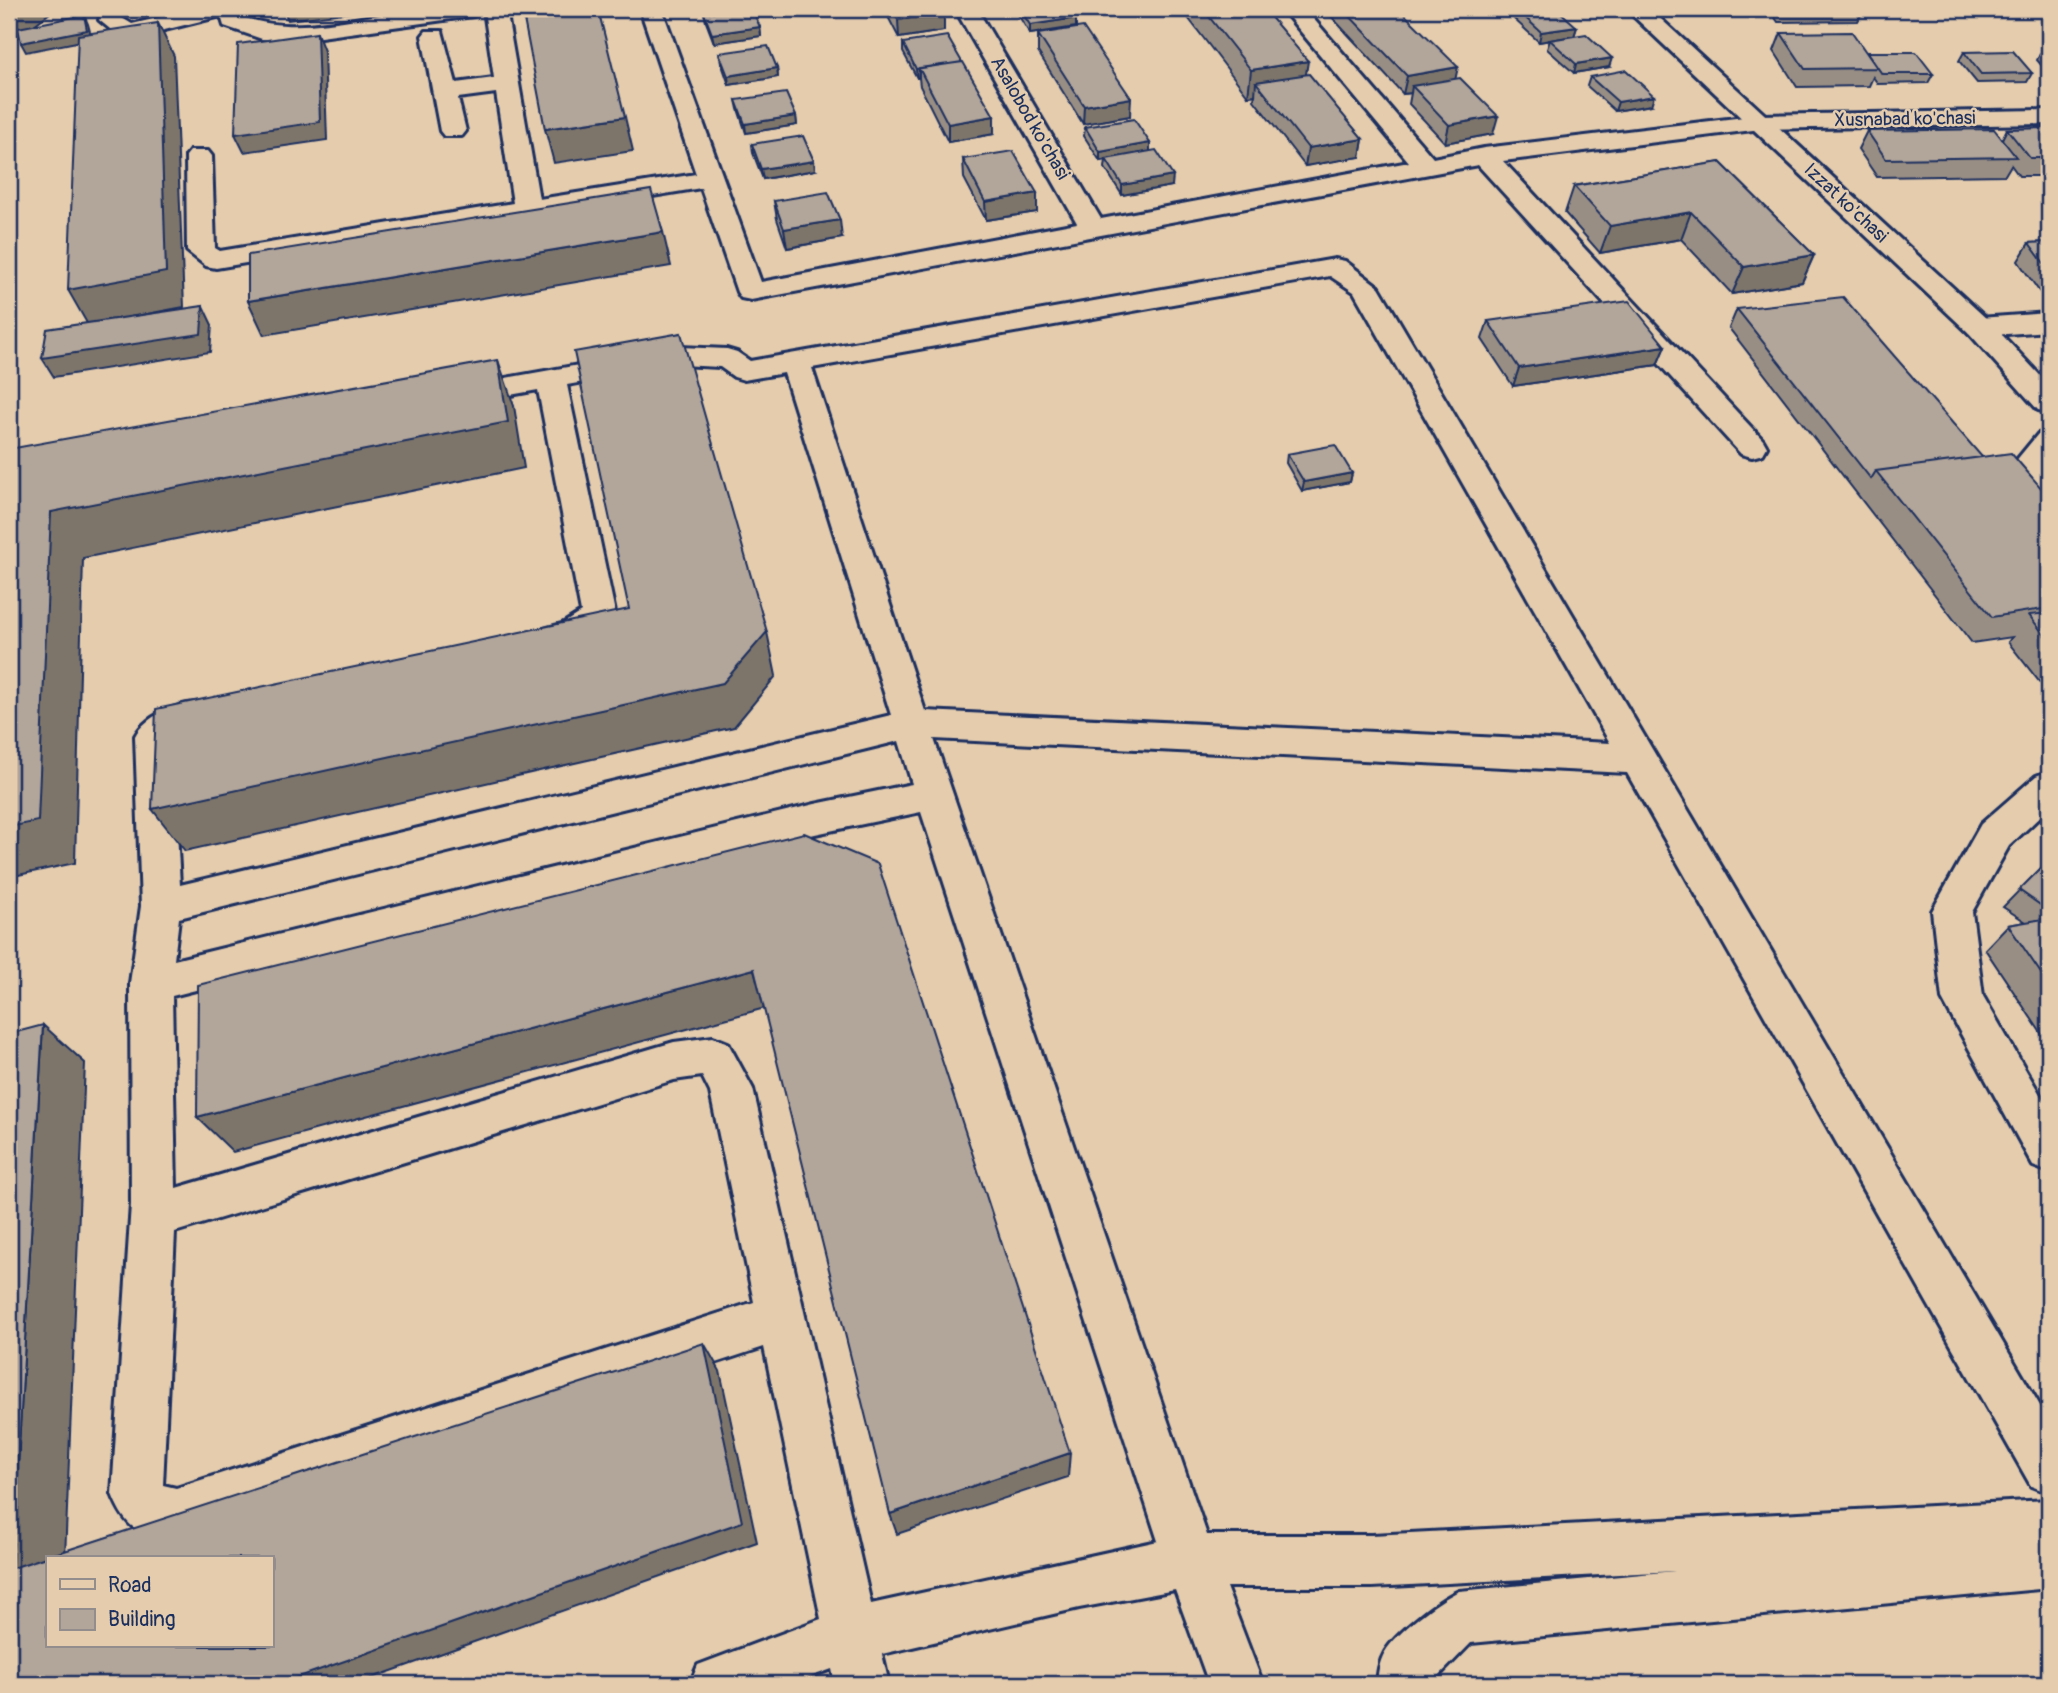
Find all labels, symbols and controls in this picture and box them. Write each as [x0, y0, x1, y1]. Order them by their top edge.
street label: Asalobod ko'chasi [985, 52, 1075, 184]
street label: Xusnabad ko'chasi [1834, 106, 1976, 132]
street label: Izzat ko'chasi [1799, 158, 1893, 248]
legend [46, 1556, 273, 1648]
text: Road [108, 1572, 152, 1599]
text: Building [108, 1606, 175, 1633]

